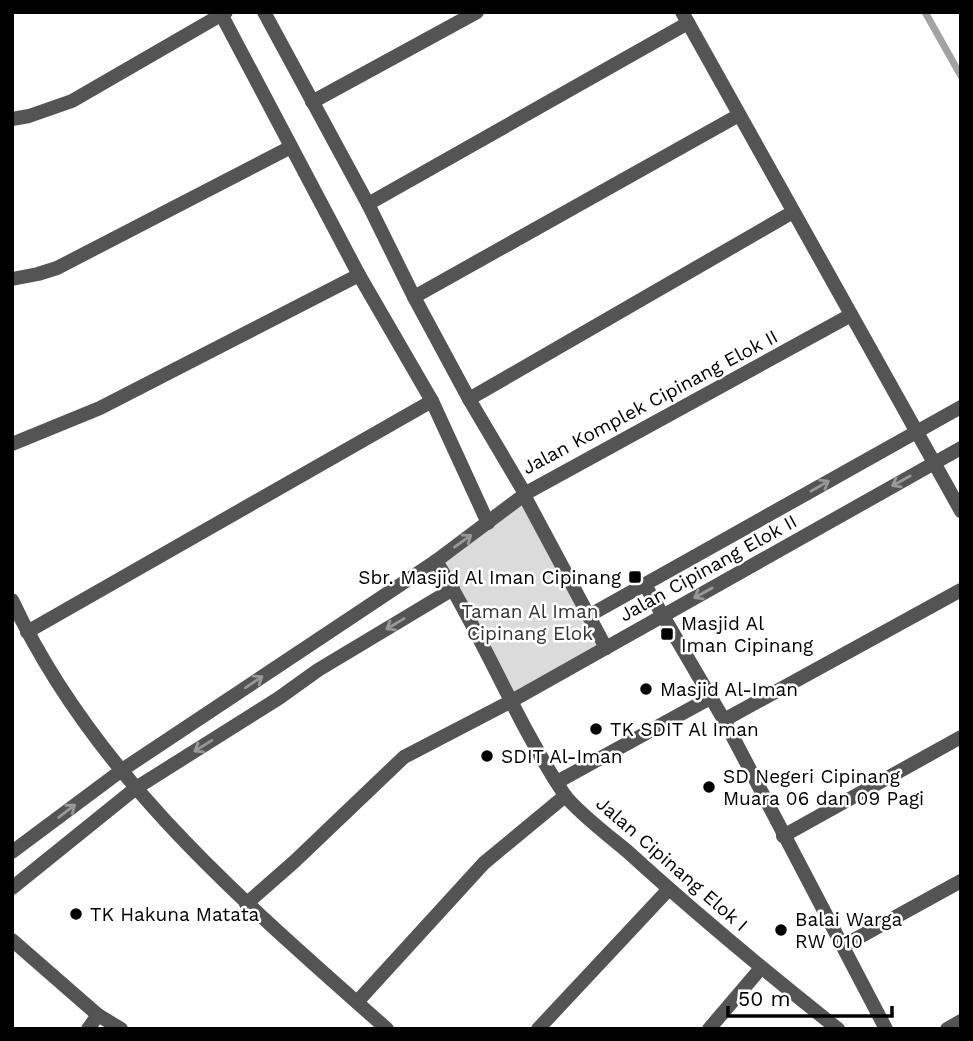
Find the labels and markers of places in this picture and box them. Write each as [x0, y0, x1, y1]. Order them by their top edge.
place label: Sbr. Masjid Al Iman Cipinang [358, 566, 622, 589]
marker: Sbr. Masjid Al Iman Cipinang [627, 569, 643, 585]
place label: Masjid Al Iman Cipinang [681, 612, 814, 657]
marker: Masjid Al Iman Cipinang [659, 626, 675, 642]
place label: Masjid Al-Iman [660, 678, 798, 701]
marker: Masjid Al-Iman [638, 681, 654, 697]
place label: TK SDIT Al Iman [610, 718, 759, 741]
marker: TK SDIT Al Iman [588, 721, 604, 737]
place label: SDIT Al-Iman [501, 745, 623, 768]
marker: SDIT Al-Iman [479, 748, 495, 764]
place label: SD Negeri Cipinang Muara 06 dan 09 Pagi [723, 765, 924, 810]
marker: SD Negeri Cipinang Muara 06 dan 09 Pagi [701, 779, 717, 795]
place label: TK Hakuna Matata [90, 903, 260, 926]
marker: TK Hakuna Matata [68, 906, 84, 922]
place label: Balai Warga RW 010 [795, 908, 902, 953]
marker: Balai Warga RW 010 [773, 922, 789, 938]

